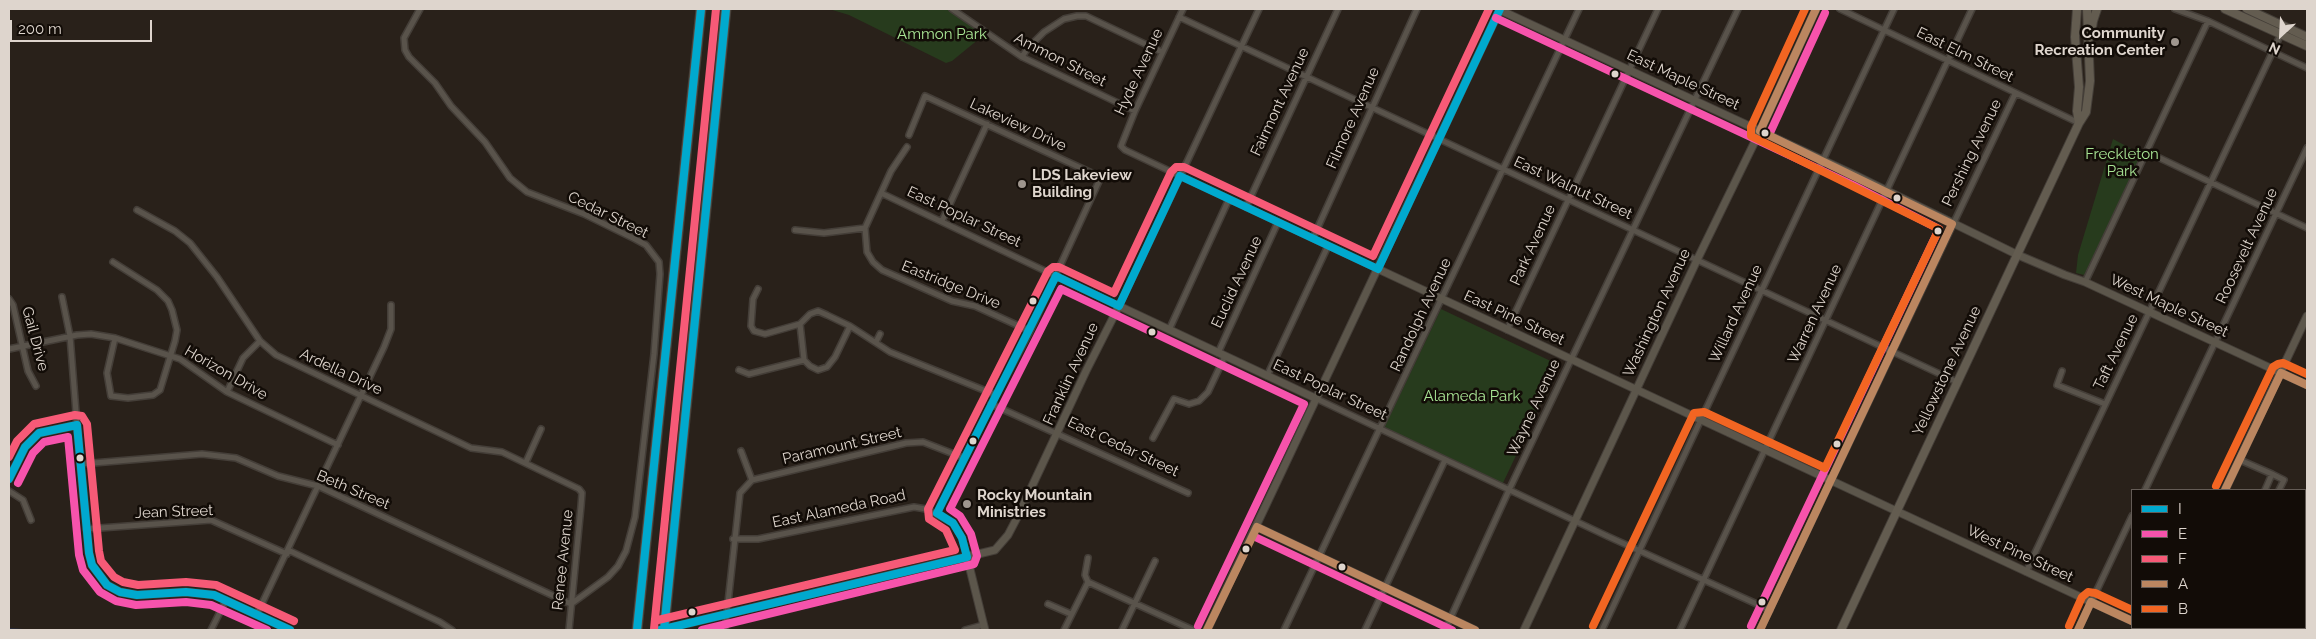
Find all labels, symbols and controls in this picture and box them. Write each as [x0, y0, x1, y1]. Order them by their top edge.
scale bar [12, 10, 155, 42]
north arrow [2256, 10, 2306, 60]
text: 200 m [18, 20, 62, 38]
street label: East Elm Street [1914, 24, 2016, 86]
place label: Community Recreation Center [2035, 24, 2165, 59]
park label: Ammon Park [897, 25, 987, 43]
street label: Hyde Avenue [1111, 26, 1167, 118]
street label: Ammon Street [1011, 29, 1109, 91]
marker: Community Recreation Center [2169, 36, 2181, 48]
text: N [2266, 39, 2283, 58]
street label: Fairmont Avenue [1247, 45, 1313, 159]
street label: East Maple Street [1624, 46, 1742, 114]
street label: Filmore Avenue [1323, 64, 1383, 172]
unlabelled marker [1610, 69, 1620, 79]
street label: Lakeview Drive [967, 95, 1069, 155]
street label: Pershing Avenue [1938, 96, 2006, 210]
unlabelled marker [1760, 128, 1770, 138]
park label: Freckleton Park [2085, 145, 2159, 180]
street label: East Walnut Street [1511, 153, 1635, 223]
place label: LDS Lakeview Building [1032, 166, 1132, 201]
marker: LDS Lakeview Building [1016, 178, 1028, 190]
street label: East Poplar Street [904, 183, 1024, 251]
street label: Roosevelt Avenue [2212, 185, 2282, 307]
street label: Cedar Street [565, 188, 651, 242]
unlabelled marker [1892, 193, 1902, 203]
street label: Park Avenue [1506, 202, 1560, 288]
unlabelled marker [1933, 226, 1943, 236]
street label: Euclid Avenue [1208, 233, 1266, 331]
street label: Washington Avenue [1619, 246, 1695, 380]
street label: Randolph Avenue [1387, 255, 1455, 375]
street label: Eastridge Drive [899, 257, 1003, 313]
street label: Willard Avenue [1705, 262, 1767, 366]
street label: Warren Avenue [1784, 262, 1846, 366]
street label: West Maple Street [2107, 271, 2231, 341]
street label: East Pine Street [1461, 287, 1567, 349]
unlabelled marker [1028, 296, 1038, 306]
street label: Yellowstone Avenue [1909, 303, 1985, 439]
street label: Gail Drive [18, 305, 52, 373]
street label: Taft Avenue [2090, 311, 2142, 393]
street label: Franklin Avenue [1039, 320, 1103, 428]
unlabelled marker [1147, 327, 1157, 337]
street label: Horizon Drive [181, 342, 271, 404]
street label: Ardella Drive [297, 345, 385, 399]
street label: East Poplar Street [1270, 356, 1390, 424]
street label: Wayne Avenue [1504, 357, 1564, 459]
park label: Alameda Park [1424, 387, 1520, 405]
street label: East Cedar Street [1065, 413, 1181, 481]
street label: Paramount Street [781, 424, 903, 468]
unlabelled marker [968, 436, 978, 446]
unlabelled marker [1832, 439, 1842, 449]
unlabelled marker [75, 453, 85, 463]
street label: Beth Street [314, 466, 392, 514]
street label: East Alameda Road [771, 486, 907, 532]
place label: Rocky Mountain Ministries [977, 486, 1092, 521]
legend [2131, 489, 2306, 629]
marker: Rocky Mountain Ministries [961, 498, 973, 510]
text: I [2178, 500, 2182, 518]
street label: Jean Street [135, 502, 213, 522]
street label: Renee Avenue [549, 509, 577, 611]
street label: West Pine Street [1964, 522, 2076, 586]
text: E [2178, 525, 2187, 543]
unlabelled marker [1241, 544, 1251, 554]
text: F [2178, 550, 2187, 568]
unlabelled marker [1337, 562, 1347, 572]
text: A [2178, 575, 2188, 593]
unlabelled marker [1757, 597, 1767, 607]
text: B [2178, 600, 2188, 618]
unlabelled marker [687, 607, 697, 617]

